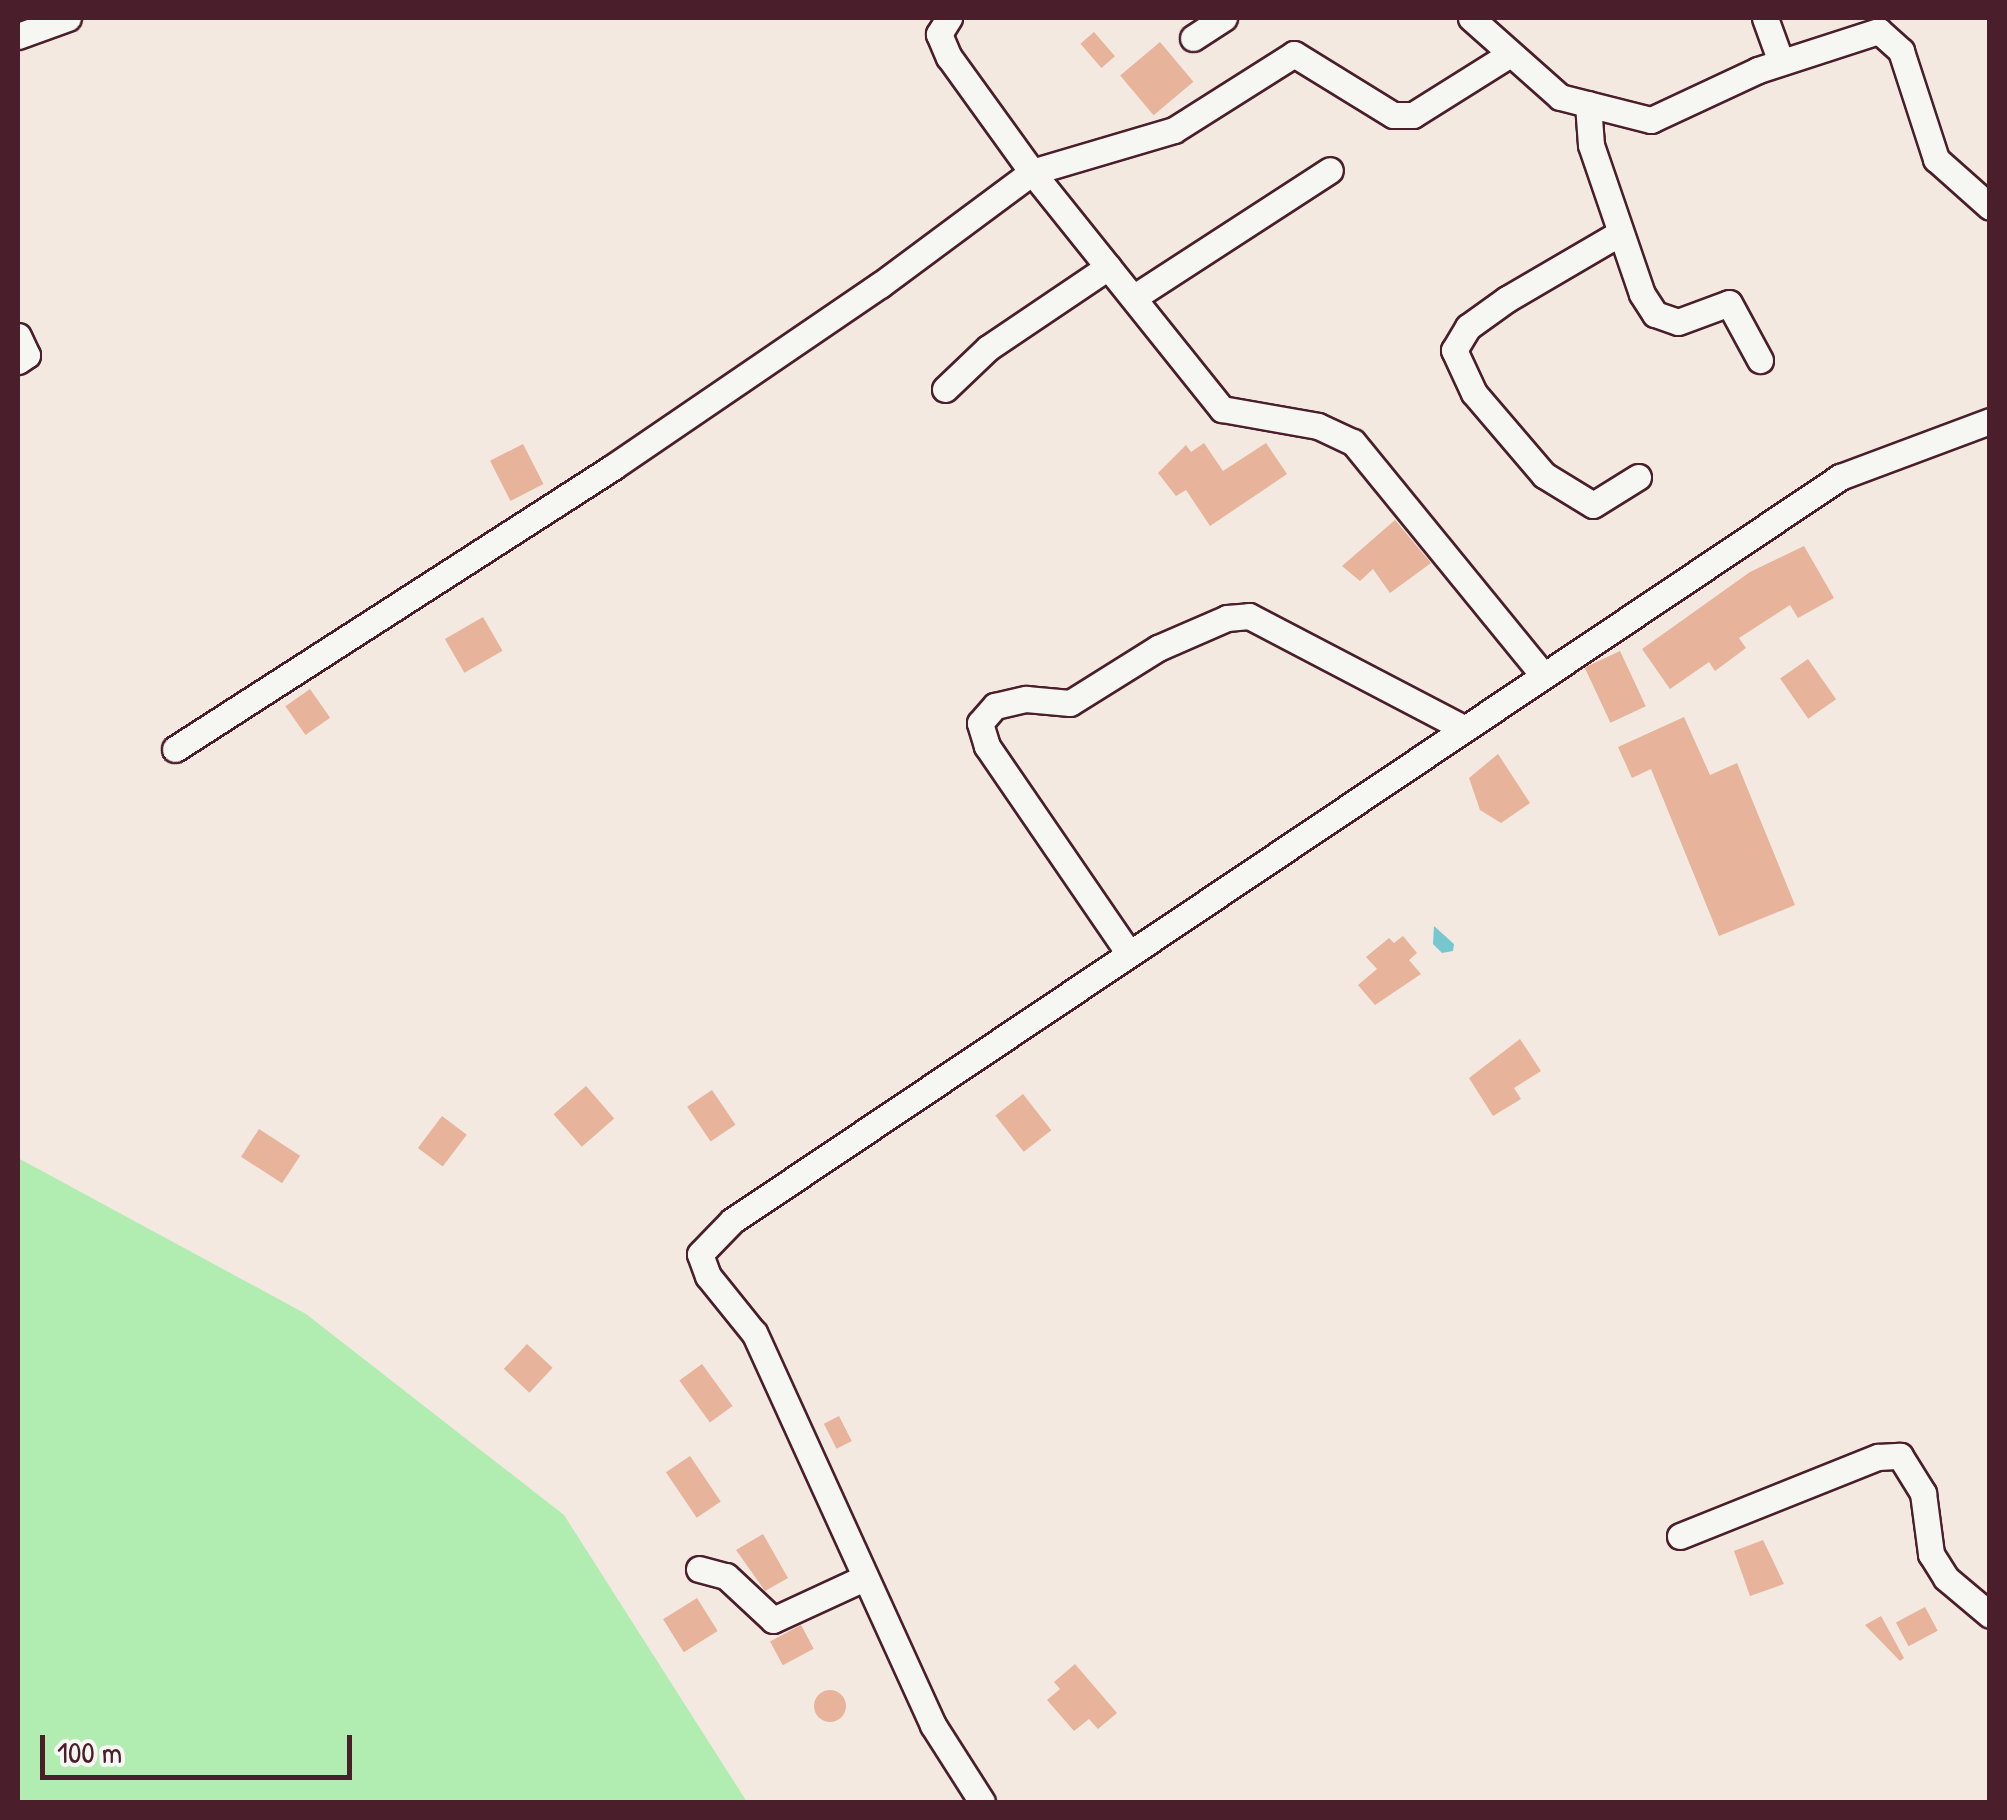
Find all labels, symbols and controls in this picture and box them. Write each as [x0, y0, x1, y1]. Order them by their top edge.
scale bar [45, 1715, 358, 1777]
text: 100 m [57, 1732, 122, 1772]

